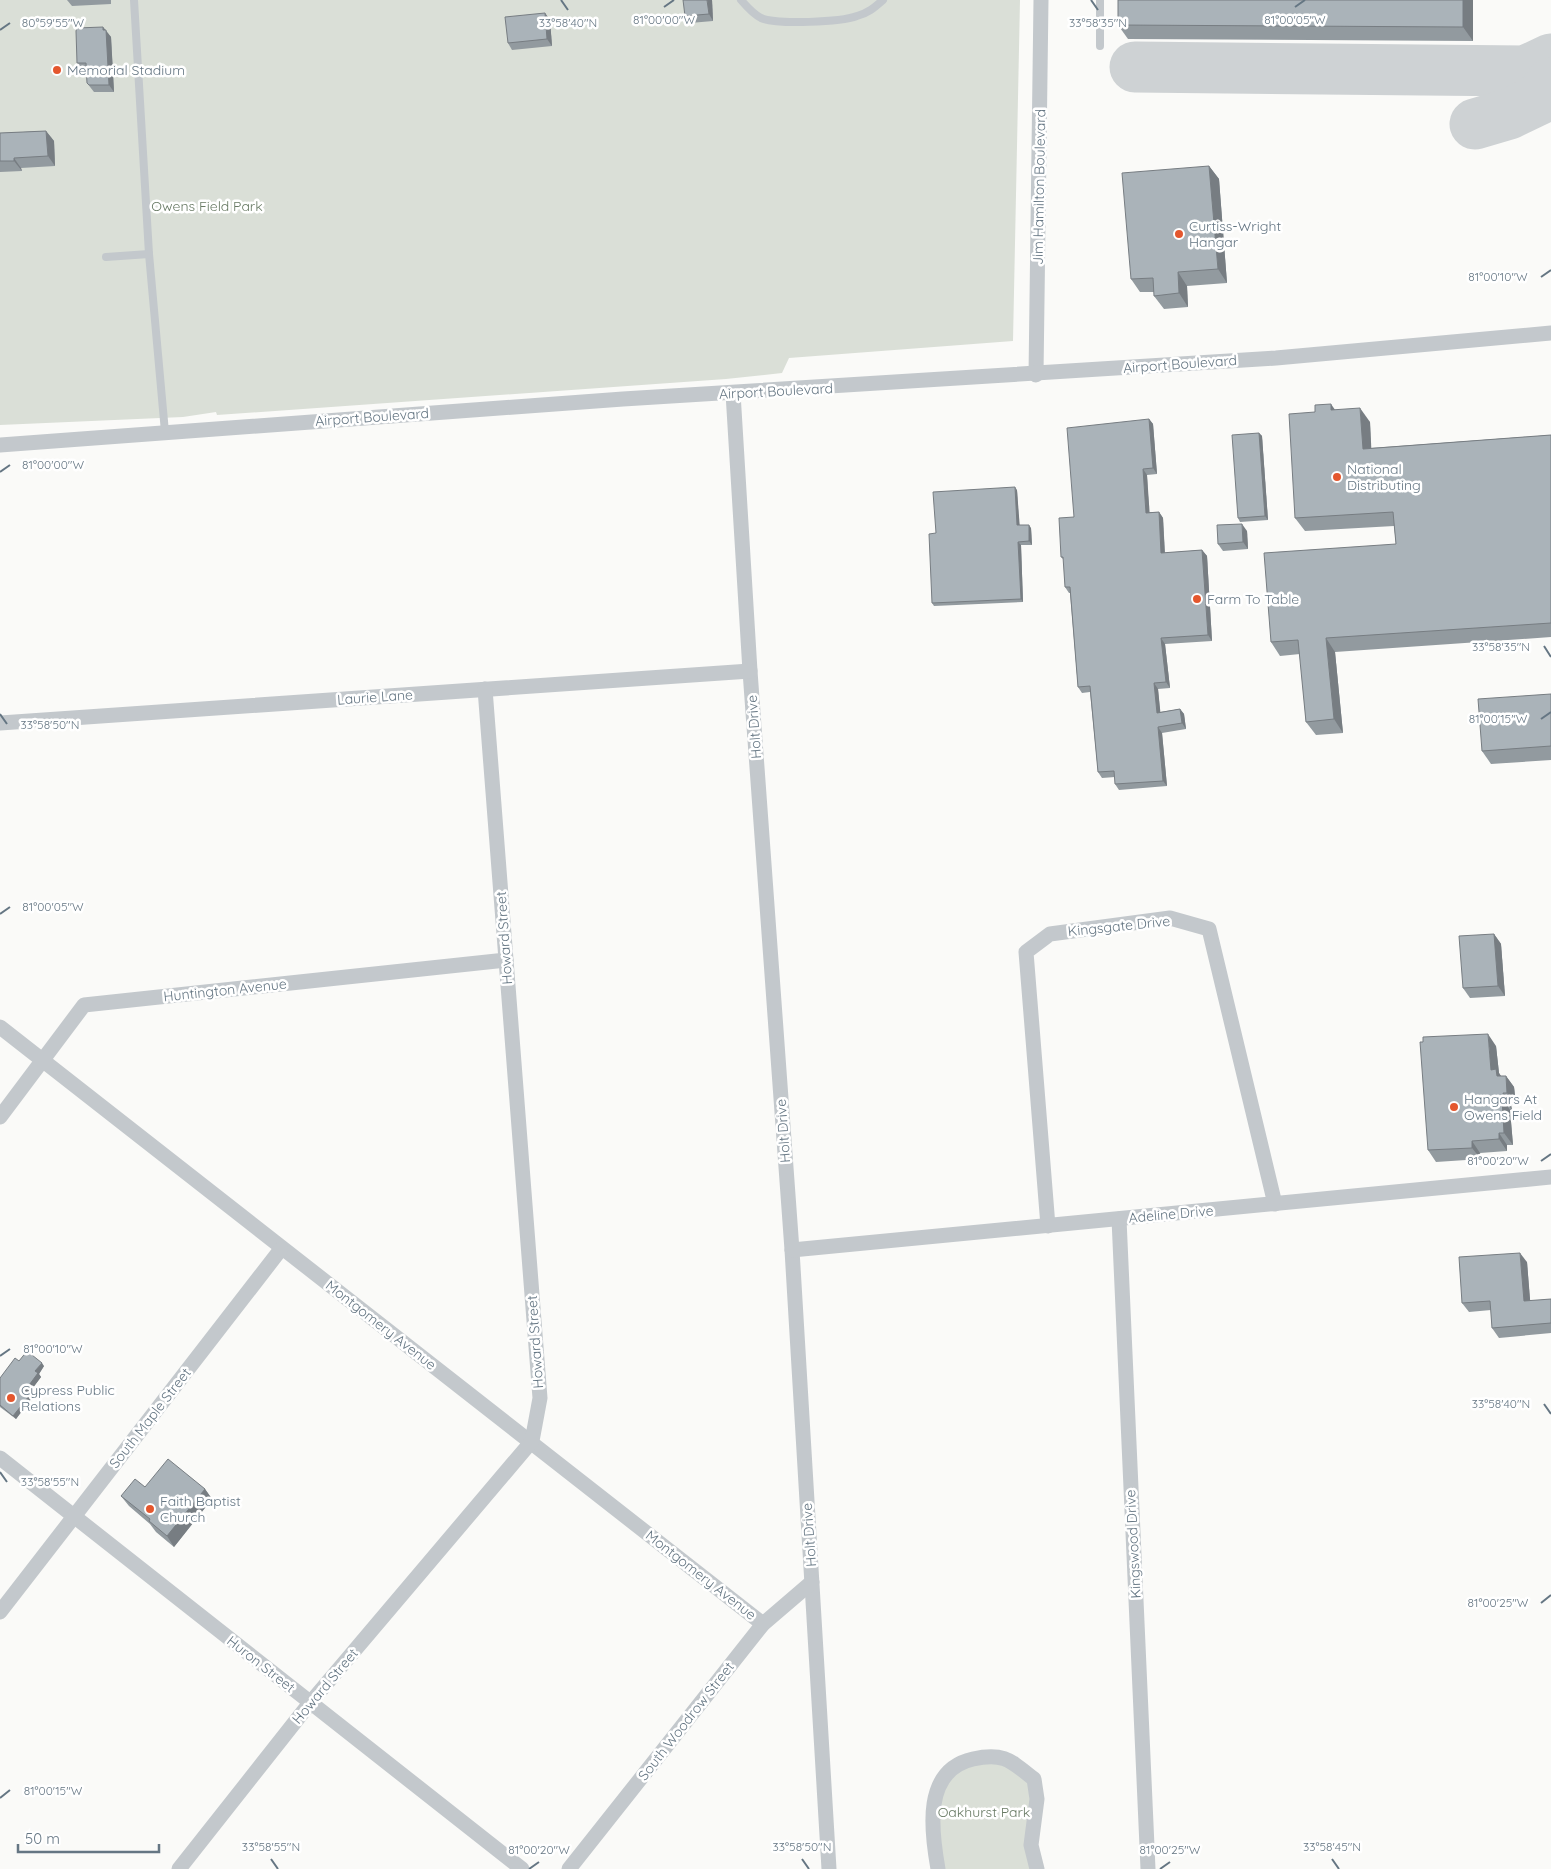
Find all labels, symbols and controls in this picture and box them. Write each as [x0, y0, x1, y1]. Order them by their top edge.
text: 81°00'00"W [633, 12, 695, 27]
text: 81°00'05"W [1264, 12, 1326, 27]
text: 80°59'55"W [22, 15, 85, 30]
text: 33°58'40"N [539, 15, 597, 30]
text: 33°58'35"N [1069, 15, 1127, 30]
place label: Memorial Stadium [67, 61, 185, 79]
marker: Memorial Stadium [51, 64, 63, 76]
street label: Jim Hamilton Boulevard [1029, 109, 1049, 265]
park label: Owens Field Park [151, 197, 263, 215]
place label: Curtiss-Wright Hangar [1189, 217, 1281, 251]
marker: Curtiss-Wright Hangar [1173, 228, 1185, 240]
text: 81°00'10"W [1468, 269, 1528, 284]
street label: Airport Boulevard [1122, 351, 1238, 377]
street label: Airport Boulevard [718, 379, 834, 403]
street label: Airport Boulevard [314, 404, 430, 430]
text: 81°00'00"W [22, 457, 84, 472]
place label: National Distributing [1347, 460, 1421, 494]
marker: National Distributing [1331, 471, 1343, 483]
place label: Farm To Table [1207, 590, 1299, 608]
marker: Farm To Table [1191, 593, 1203, 605]
text: 33°58'35"N [1472, 639, 1530, 654]
street label: Laurie Lane [337, 685, 414, 709]
street label: Holt Drive [743, 694, 765, 760]
text: 81°00'15"W [1469, 711, 1528, 726]
text: 33°58'50"N [21, 717, 79, 732]
street label: Howard Street [492, 891, 516, 985]
text: 81°00'05"W [22, 899, 84, 914]
street label: Kingsgate Drive [1067, 912, 1171, 940]
street label: Huntington Avenue [163, 975, 288, 1005]
place label: Hangars At Owens Field [1464, 1090, 1542, 1124]
street label: Holt Drive [772, 1098, 794, 1164]
marker: Hangars At Owens Field [1448, 1101, 1460, 1113]
text: 81°00'20"W [1467, 1153, 1529, 1168]
street label: Adeline Drive [1128, 1201, 1214, 1227]
street label: Montgomery Avenue [322, 1276, 440, 1374]
street label: Howard Street [523, 1295, 547, 1389]
text: 81°00'10"W [23, 1341, 83, 1356]
street label: South Maple Street [105, 1364, 195, 1472]
place label: Cypress Public Relations [21, 1381, 115, 1415]
marker: Cypress Public Relations [5, 1392, 17, 1404]
text: 33°58'40"N [1472, 1396, 1530, 1411]
text: 33°58'55"N [21, 1474, 79, 1489]
street label: Kingswood Drive [1121, 1489, 1145, 1599]
place label: Faith Baptist Church [160, 1492, 241, 1526]
street label: Holt Drive [798, 1502, 820, 1568]
marker: Faith Baptist Church [144, 1503, 156, 1515]
street label: Montgomery Avenue [642, 1526, 760, 1624]
text: 81°00'25"W [1468, 1595, 1529, 1610]
street label: Huron Street [223, 1632, 299, 1696]
street label: Howard Street [288, 1644, 362, 1728]
street label: South Woodrow Street [634, 1658, 738, 1784]
text: 81°00'15"W [24, 1783, 83, 1798]
park label: Oakhurst Park [938, 1803, 1030, 1821]
scale bar [18, 1822, 159, 1854]
text: 50 m [25, 1829, 60, 1848]
text: 33°58'55"N [242, 1839, 300, 1854]
text: 33°58'50"N [773, 1839, 831, 1854]
text: 33°58'45"N [1303, 1839, 1361, 1854]
text: 81°00'20"W [508, 1842, 570, 1857]
text: 81°00'25"W [1140, 1842, 1201, 1857]

